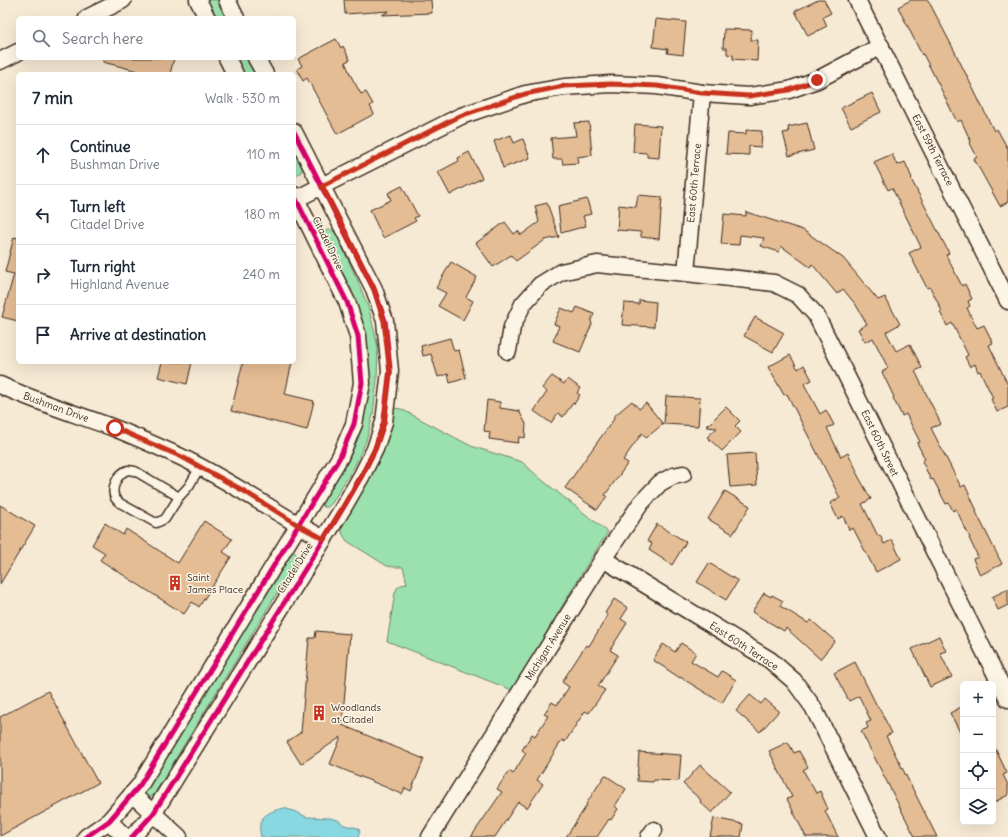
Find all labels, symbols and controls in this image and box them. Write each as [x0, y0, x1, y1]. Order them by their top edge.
search box [16, 16, 296, 60]
icon: search [30, 27, 52, 49]
text: Search here [62, 29, 143, 48]
route end [808, 71, 826, 89]
text: 7 min [32, 87, 73, 109]
text: Walk · 530 m [205, 90, 280, 107]
street label: East 59th Terrace [909, 112, 957, 188]
text: Continue [70, 137, 131, 156]
street label: East 60th Terrace [684, 143, 704, 223]
icon: ahead [32, 144, 54, 166]
text: 110 m [247, 146, 280, 163]
text: Bushman Drive [70, 156, 160, 173]
text: Turn left [70, 197, 125, 216]
icon: left [32, 204, 54, 226]
text: 180 m [244, 206, 280, 223]
street label: Citadel Drive [310, 214, 346, 272]
text: Citadel Drive [70, 216, 145, 233]
text: Turn right [70, 257, 135, 276]
icon: right [32, 264, 54, 286]
text: 240 m [243, 266, 280, 283]
text: Highland Avenue [70, 276, 169, 293]
icon: arrive [32, 324, 54, 346]
text: Arrive at destination [70, 325, 206, 344]
street label: Bushman Drive [21, 389, 91, 425]
street label: East 60th Street [858, 408, 902, 479]
route start [106, 419, 124, 437]
street label: Citadel Drive [274, 540, 316, 596]
place label: Saint James Place [187, 571, 243, 596]
building icon: Saint James Place [166, 574, 184, 592]
street label: Michigan Avenue [522, 611, 574, 683]
street label: East 60th Terrace [707, 619, 781, 673]
map controls [960, 681, 996, 825]
button: + [960, 681, 996, 717]
place label: Woodlands at Citadel [331, 701, 381, 726]
building icon: Woodlands at Citadel [310, 704, 328, 722]
button: − [960, 717, 996, 753]
button: locate [960, 753, 996, 789]
button: layers [960, 789, 996, 825]

